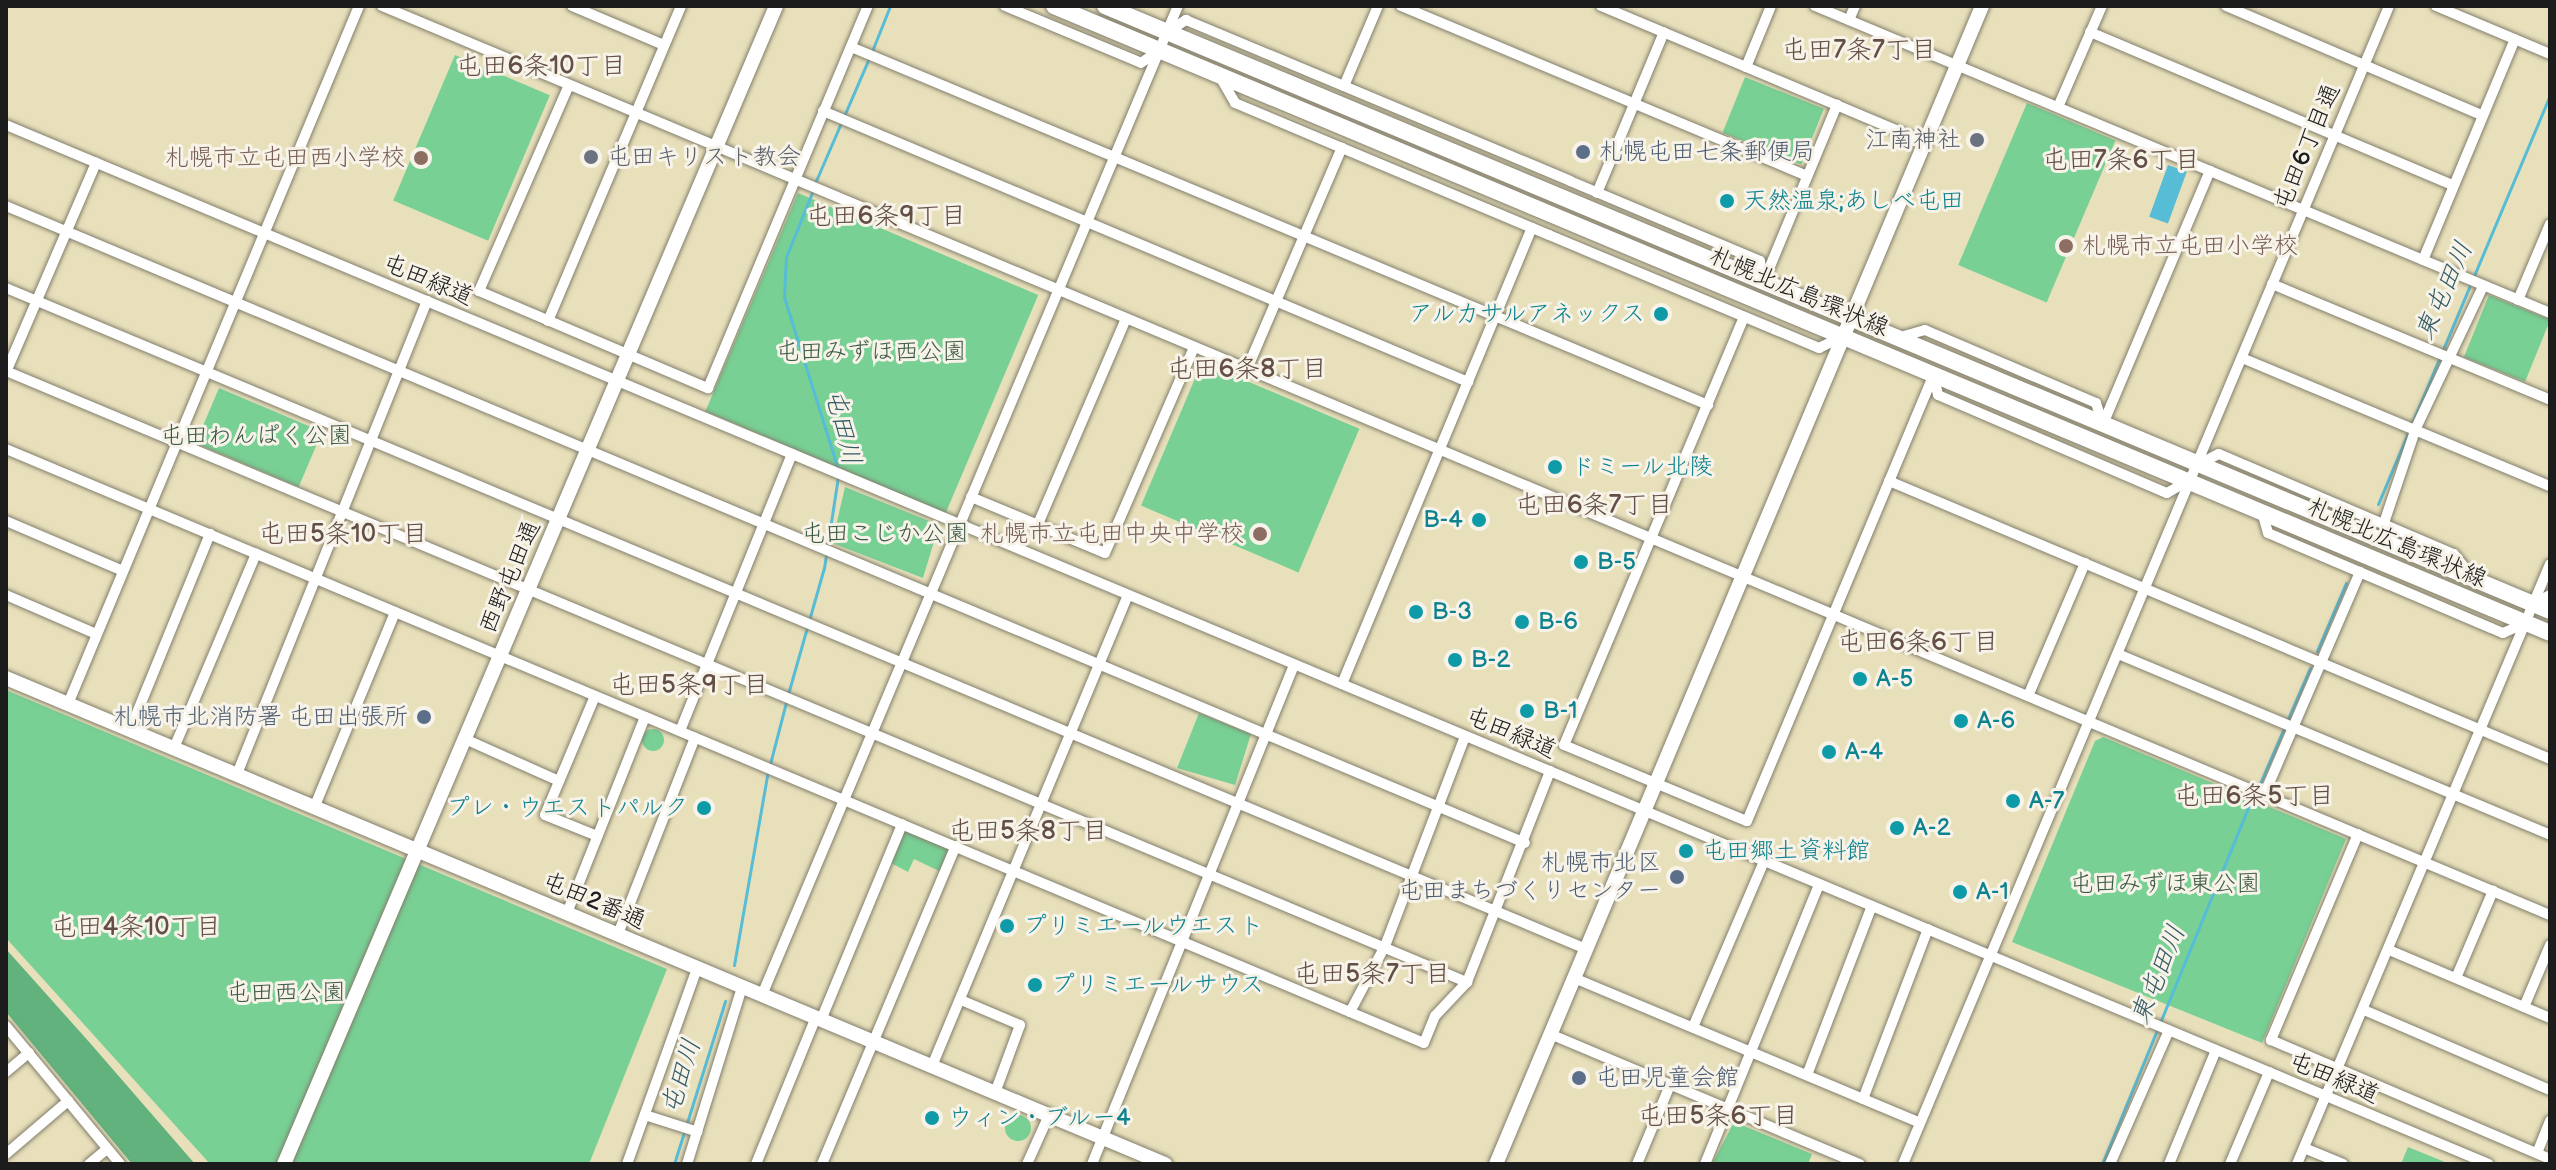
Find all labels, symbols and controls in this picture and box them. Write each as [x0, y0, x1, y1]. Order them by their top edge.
district label: 屯田7条7丁目 [1781, 35, 1937, 67]
district label: 屯田6条10丁目 [455, 51, 627, 83]
street label: 屯田6丁目通 [2267, 79, 2347, 215]
place label: 江南神社 [1865, 126, 1961, 154]
marker: 江南神社 [1968, 131, 1986, 149]
place label: 札幌屯田七条郵便局 [1599, 138, 1815, 166]
place label: 屯田キリスト教会 [607, 143, 799, 171]
marker: 札幌屯田七条郵便局 [1574, 143, 1592, 161]
place label: 札幌市立屯田西小学校 [165, 144, 405, 172]
district label: 屯田7条6丁目 [2042, 145, 2200, 177]
marker: 屯田キリスト教会 [582, 148, 600, 166]
marker: 札幌市立屯田西小学校 [412, 149, 430, 167]
place label: 天然温泉;あしべ屯田 [1743, 187, 1964, 215]
marker: 天然温泉;あしべ屯田 [1718, 192, 1736, 210]
district label: 屯田6条9丁目 [806, 201, 966, 233]
place label: 札幌市立屯田小学校 [2082, 232, 2298, 260]
marker: 札幌市立屯田小学校 [2057, 237, 2075, 255]
water label: 東屯田川 [2410, 237, 2480, 345]
street label: 札幌北広島環状線 [1705, 241, 1893, 343]
street label: 屯田緑道 [378, 248, 478, 312]
place label: アルカサルアネックス [1405, 300, 1645, 328]
marker: アルカサルアネックス [1652, 305, 1670, 323]
park label: 屯田みずほ西公園 [775, 338, 967, 366]
district label: 屯田6条8丁目 [1166, 354, 1328, 386]
water label: 屯田川 [817, 385, 867, 469]
park label: 屯田わんぱく公園 [160, 422, 352, 450]
place label: ドミール北陵 [1571, 453, 1715, 481]
marker: ドミール北陵 [1546, 458, 1564, 476]
district label: 屯田6条7丁目 [1515, 490, 1673, 522]
street label: 札幌北広島環状線 [2303, 492, 2491, 594]
place label: B-4 [1423, 506, 1463, 534]
marker: B-4 [1470, 511, 1488, 529]
street label: 西野屯田通 [473, 516, 547, 638]
district label: 屯田5条10丁目 [258, 519, 428, 551]
park label: 屯田こじか公園 [801, 520, 969, 548]
place label: 札幌市立屯田中央中学校 [980, 520, 1244, 548]
marker: 札幌市立屯田中央中学校 [1251, 525, 1269, 543]
place label: B-5 [1597, 548, 1636, 576]
marker: B-5 [1572, 553, 1590, 571]
place label: B-3 [1432, 598, 1472, 626]
marker: B-3 [1407, 603, 1425, 621]
place label: B-6 [1538, 608, 1578, 636]
marker: B-6 [1513, 613, 1531, 631]
district label: 屯田6条6丁目 [1837, 627, 1999, 659]
place label: B-2 [1471, 646, 1510, 674]
marker: B-2 [1446, 651, 1464, 669]
place label: A-5 [1876, 665, 1913, 693]
district label: 屯田5条9丁目 [609, 670, 769, 702]
marker: A-5 [1851, 670, 1869, 688]
place label: B-1 [1543, 697, 1578, 725]
street label: 屯田緑道 [1461, 701, 1561, 765]
marker: B-1 [1518, 702, 1536, 720]
place label: 札幌市北消防署 屯田出張所 [114, 703, 408, 731]
place label: A-6 [1977, 707, 2015, 735]
marker: 札幌市北消防署 屯田出張所 [415, 708, 433, 726]
marker: A-6 [1952, 712, 1970, 730]
place label: A-4 [1845, 738, 1883, 766]
marker: A-4 [1820, 743, 1838, 761]
district label: 屯田6条5丁目 [2174, 781, 2334, 813]
place label: A-7 [2029, 787, 2064, 815]
marker: A-7 [2004, 792, 2022, 810]
place label: プレ・ウエストパルク [448, 794, 688, 822]
marker: プレ・ウエストパルク [695, 799, 713, 817]
place label: A-2 [1913, 814, 1951, 842]
district label: 屯田5条8丁目 [948, 816, 1108, 848]
marker: A-2 [1888, 819, 1906, 837]
place label: 屯田郷土資料館 [1702, 837, 1870, 865]
marker: 屯田郷土資料館 [1677, 842, 1695, 860]
place label: 札幌市北区 屯田まちづくりセンター [1397, 849, 1661, 905]
street label: 屯田2番通 [538, 866, 650, 936]
marker: 札幌市北区 屯田まちづくりセンター [1668, 868, 1686, 886]
park label: 屯田みずほ東公園 [2069, 870, 2261, 898]
place label: A-1 [1976, 878, 2009, 906]
marker: A-1 [1951, 883, 1969, 901]
district label: 屯田4条10丁目 [50, 912, 222, 944]
place label: プリミエールウエスト [1023, 912, 1263, 940]
marker: プリミエールウエスト [998, 917, 1016, 935]
water label: 東屯田川 [2125, 921, 2193, 1029]
district label: 屯田5条7丁目 [1293, 959, 1451, 991]
place label: プリミエールサウス [1051, 971, 1267, 999]
marker: プリミエールサウス [1026, 976, 1044, 994]
park label: 屯田西公園 [226, 979, 346, 1007]
water label: 屯田川 [656, 1035, 708, 1119]
street label: 屯田緑道 [2284, 1046, 2384, 1110]
place label: 屯田児童会館 [1595, 1064, 1739, 1092]
marker: 屯田児童会館 [1570, 1069, 1588, 1087]
district label: 屯田5条6丁目 [1638, 1101, 1798, 1133]
place label: ウィン・ブルー4 [948, 1104, 1132, 1132]
marker: ウィン・ブルー4 [923, 1109, 941, 1127]

